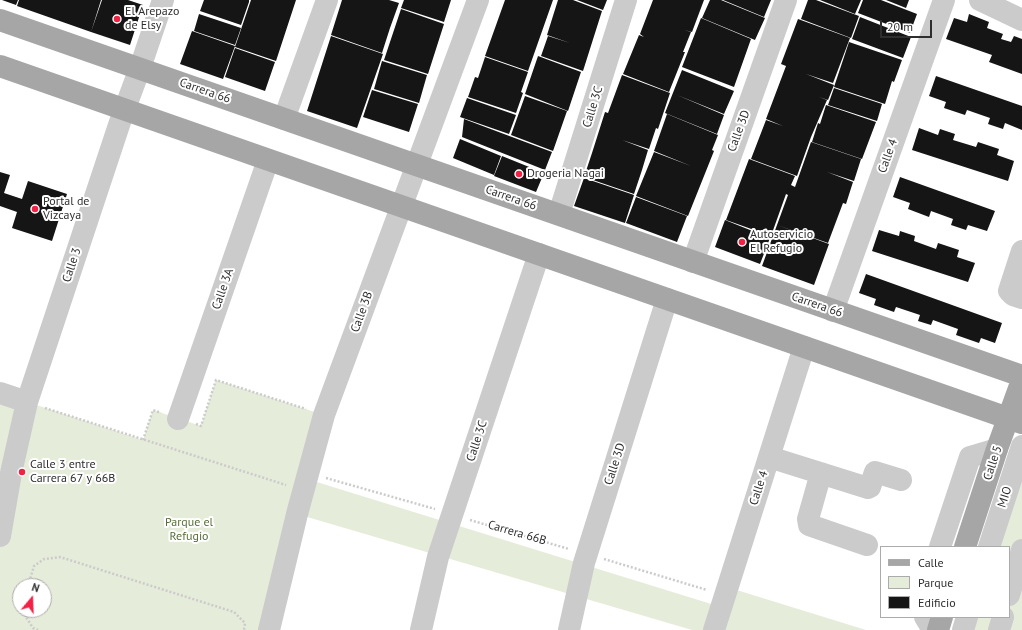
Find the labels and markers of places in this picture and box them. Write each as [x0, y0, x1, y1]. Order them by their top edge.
place label: El Arepazo de Elsy [125, 5, 179, 33]
marker: El Arepazo de Elsy [112, 14, 122, 24]
place label: Drogeria Nagai [527, 167, 604, 181]
marker: Drogeria Nagai [514, 169, 524, 179]
place label: Portal de Vizcaya [43, 195, 89, 223]
marker: Portal de Vizcaya [30, 204, 40, 214]
place label: Autoservicio El Refugio [750, 228, 813, 256]
marker: Autoservicio El Refugio [737, 237, 747, 247]
place label: Calle 3 entre Carrera 67 y 66B [30, 458, 115, 486]
marker: Calle 3 entre Carrera 67 y 66B [17, 467, 27, 477]

